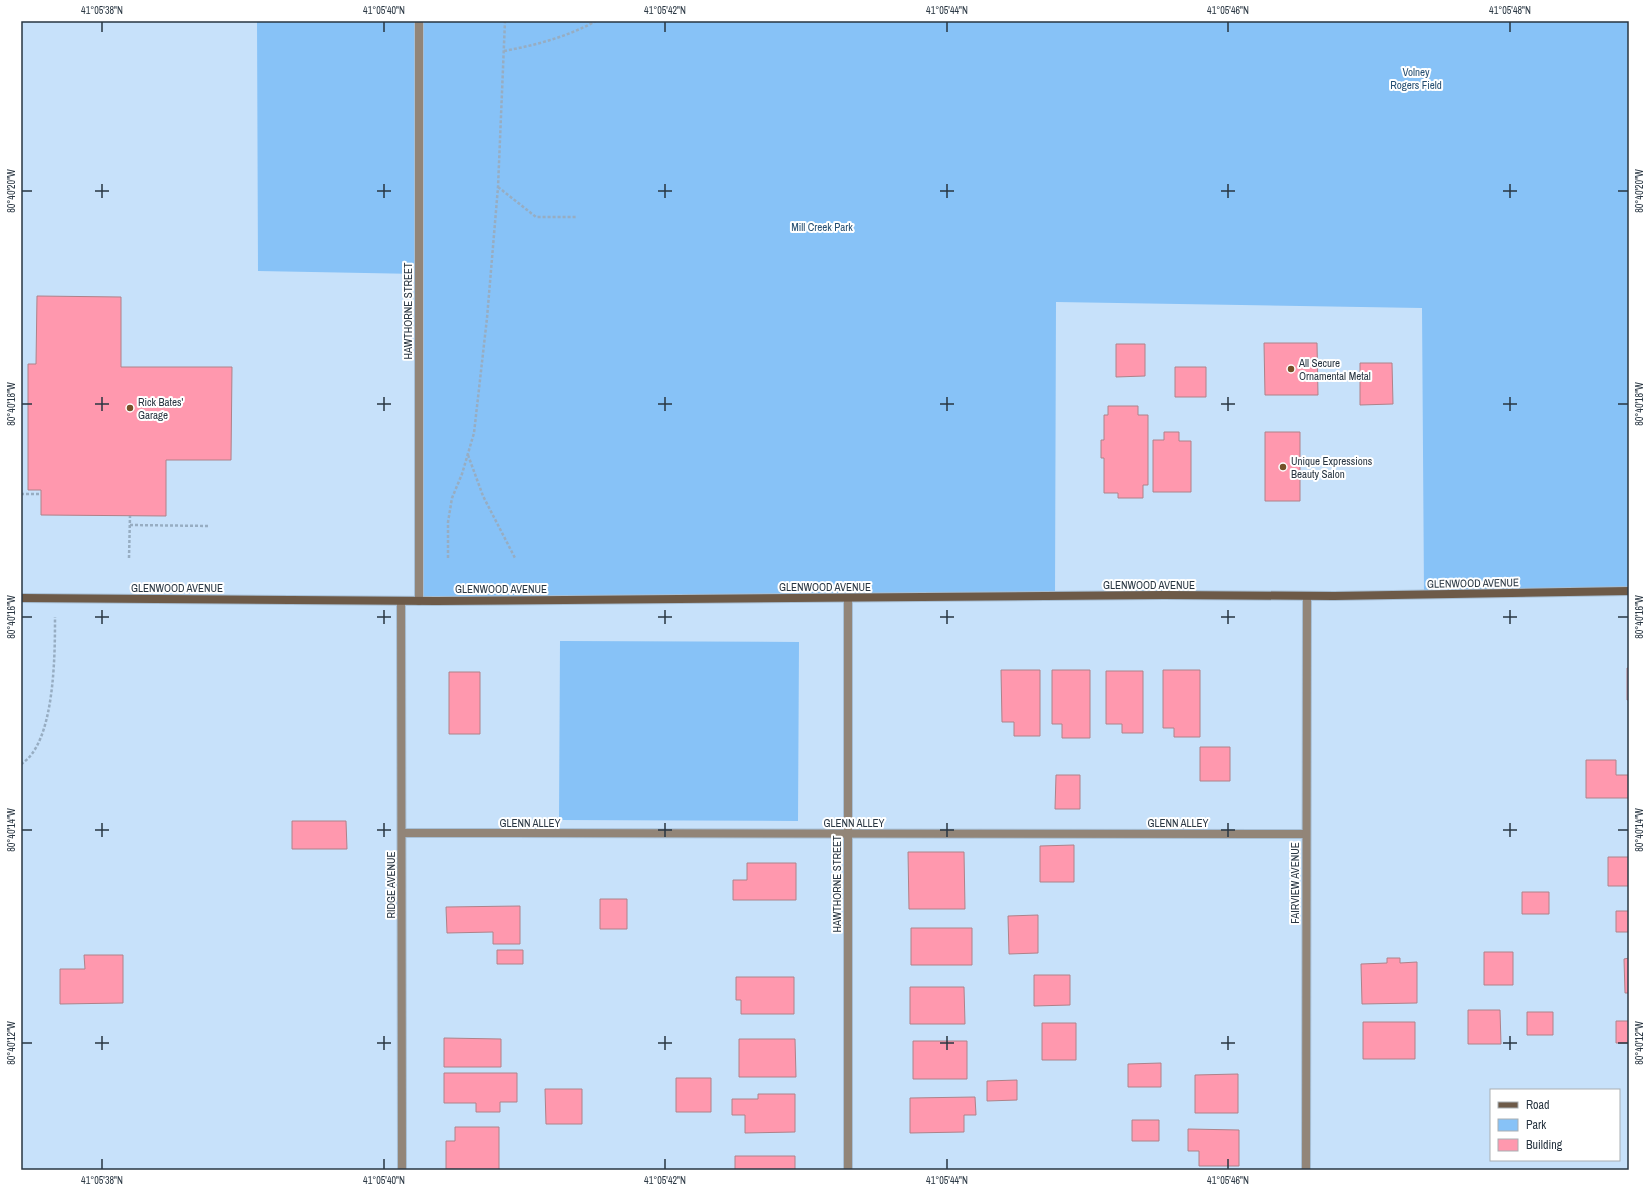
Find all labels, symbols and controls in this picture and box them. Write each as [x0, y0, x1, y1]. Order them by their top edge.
text: 41°05'38"N [81, 4, 123, 17]
text: 41°05'40"N [363, 4, 405, 17]
text: 41°05'42"N [644, 4, 686, 17]
text: 41°05'44"N [926, 4, 968, 17]
text: 41°05'46"N [1207, 4, 1249, 17]
text: 41°05'48"N [1489, 4, 1531, 17]
park label: Volney Rogers Field [1390, 65, 1442, 92]
text: 80°40'20"W [5, 169, 18, 213]
text: 80°40'20"W [1633, 169, 1646, 213]
park label: Mill Creek Park [791, 220, 853, 234]
street label: HAWTHORNE STREET [401, 262, 415, 359]
place label: All Secure Ornamental Metal [1298, 356, 1371, 383]
marker: All Secure Ornamental Metal [1286, 364, 1296, 374]
text: 80°40'18"W [5, 382, 18, 426]
text: 80°40'18"W [1633, 382, 1646, 426]
place label: Rick Bates' Garage [138, 395, 184, 422]
marker: Rick Bates' Garage [125, 403, 135, 413]
place label: Unique Expressions Beauty Salon [1291, 454, 1373, 481]
marker: Unique Expressions Beauty Salon [1278, 462, 1288, 472]
street label: GLENWOOD AVENUE [1427, 575, 1519, 591]
street label: GLENWOOD AVENUE [1103, 578, 1195, 592]
street label: GLENWOOD AVENUE [779, 580, 871, 594]
street label: GLENWOOD AVENUE [131, 581, 223, 595]
street label: GLENWOOD AVENUE [455, 582, 547, 596]
text: 80°40'16"W [5, 595, 18, 639]
text: 80°40'16"W [1633, 595, 1646, 639]
text: 80°40'14"W [5, 808, 18, 852]
text: 80°40'14"W [1633, 808, 1646, 852]
street label: GLENN ALLEY [499, 816, 561, 830]
street label: GLENN ALLEY [823, 816, 885, 830]
street label: GLENN ALLEY [1147, 816, 1209, 830]
street label: HAWTHORNE STREET [830, 835, 844, 932]
street label: FAIRVIEW AVENUE [1288, 842, 1302, 924]
street label: RIDGE AVENUE [384, 851, 398, 919]
text: 80°40'12"W [5, 1021, 18, 1065]
text: 80°40'12"W [1633, 1021, 1646, 1065]
legend [1490, 1089, 1620, 1161]
text: Road [1526, 1097, 1550, 1113]
text: Park [1526, 1117, 1546, 1133]
text: Building [1526, 1137, 1563, 1153]
text: 41°05'38"N [81, 1174, 123, 1187]
text: 41°05'40"N [363, 1174, 405, 1187]
text: 41°05'42"N [644, 1174, 686, 1187]
text: 41°05'44"N [926, 1174, 968, 1187]
text: 41°05'46"N [1207, 1174, 1249, 1187]

